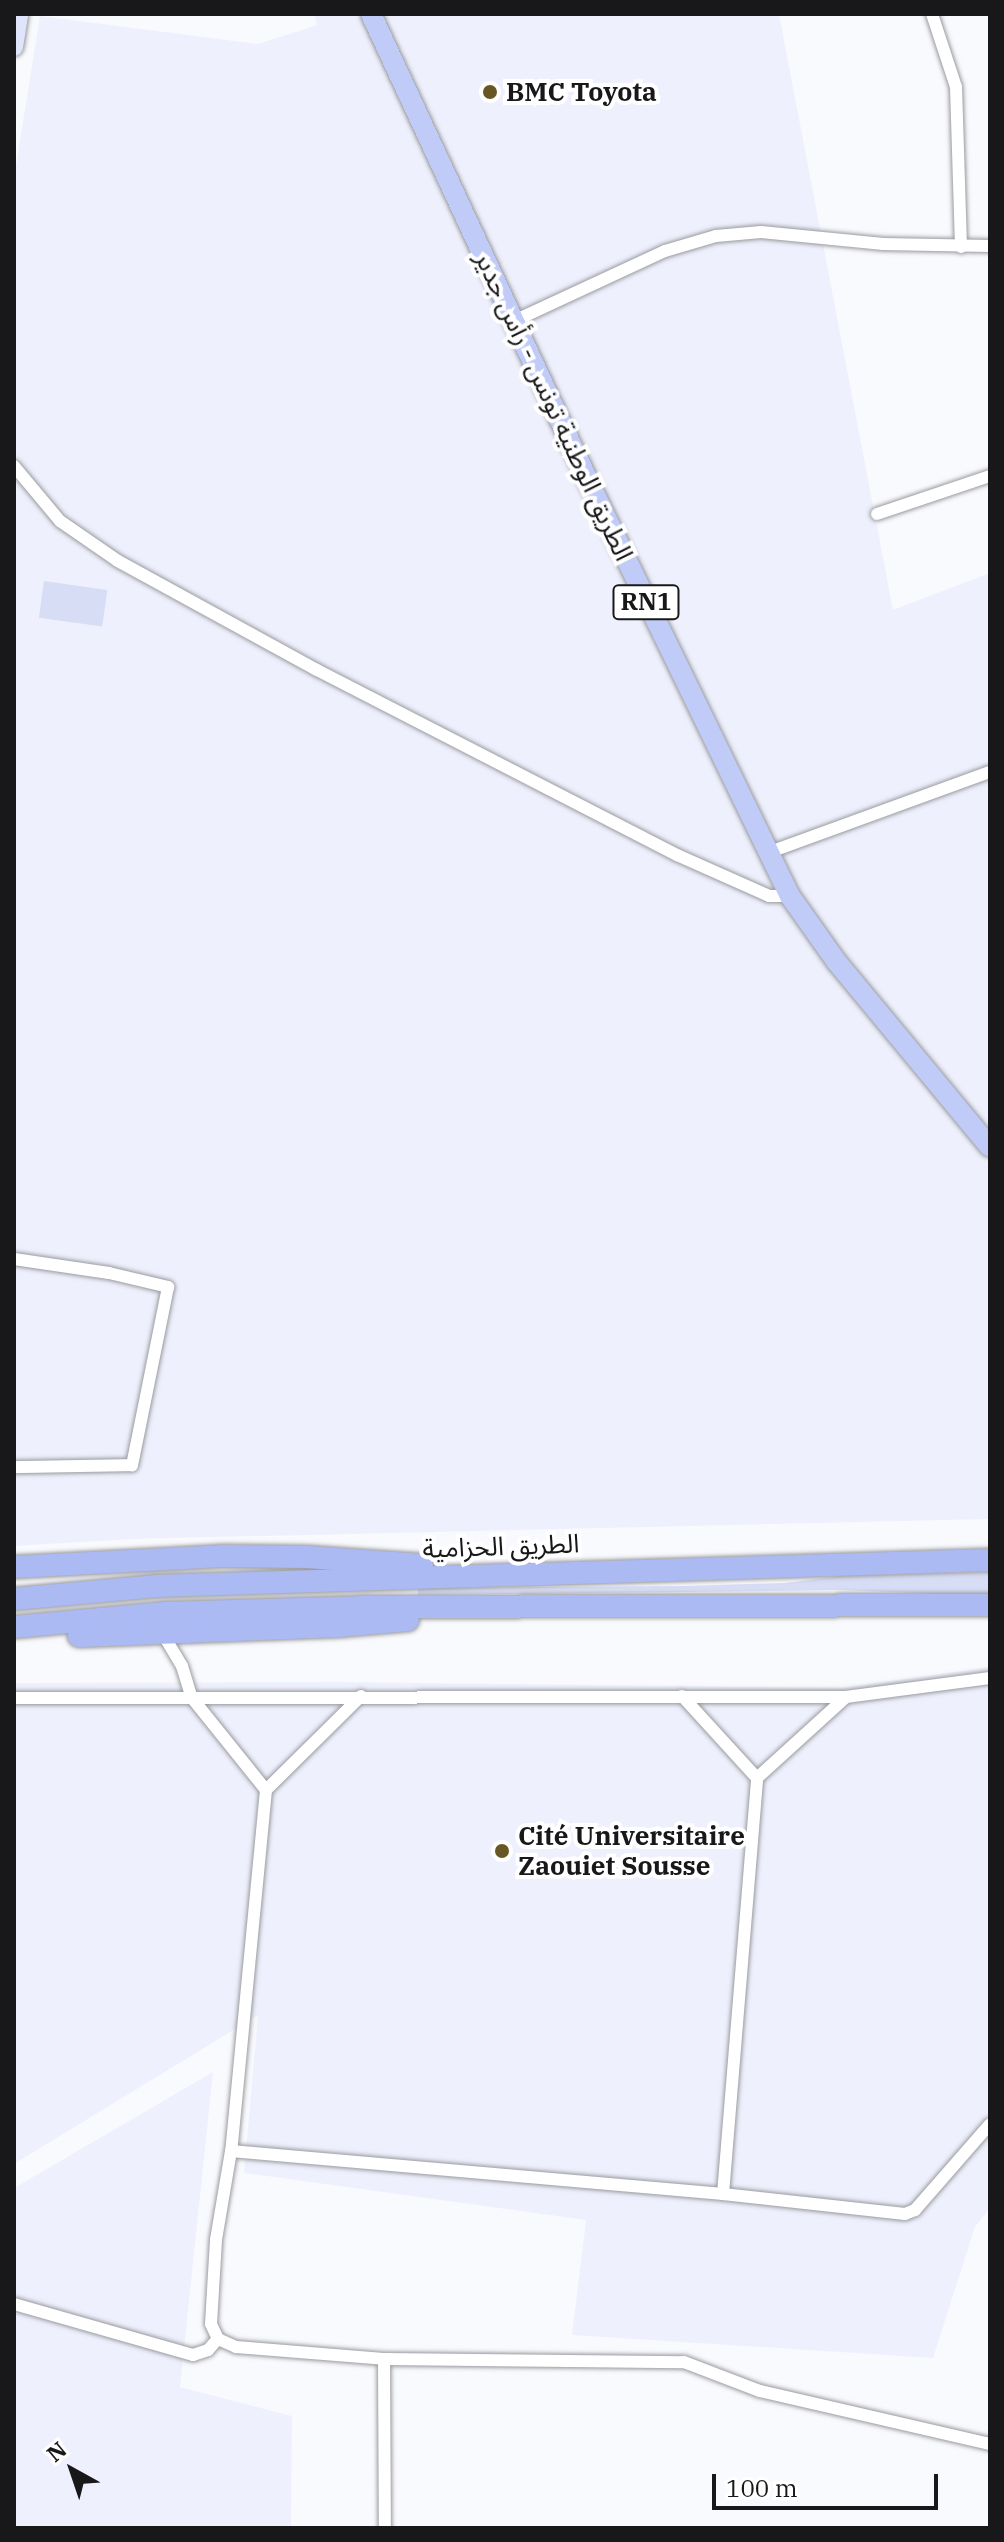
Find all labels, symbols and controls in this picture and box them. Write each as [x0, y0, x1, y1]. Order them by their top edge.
place label: BMC Toyota [506, 76, 657, 108]
marker: BMC Toyota [481, 83, 499, 101]
street label: الطريق الوطنية تونس - رأس جدير [468, 246, 640, 566]
road number: RN1 [612, 582, 680, 622]
street label: الطريق الحزامية [422, 1528, 580, 1564]
place label: Cité Universitaire Zaouiet Sousse [518, 1820, 745, 1882]
marker: Cité Universitaire Zaouiet Sousse [493, 1842, 511, 1860]
north arrow [32, 2430, 112, 2510]
text: N [40, 2435, 72, 2468]
scale bar [716, 2458, 942, 2508]
text: 100 m [726, 2472, 798, 2504]

